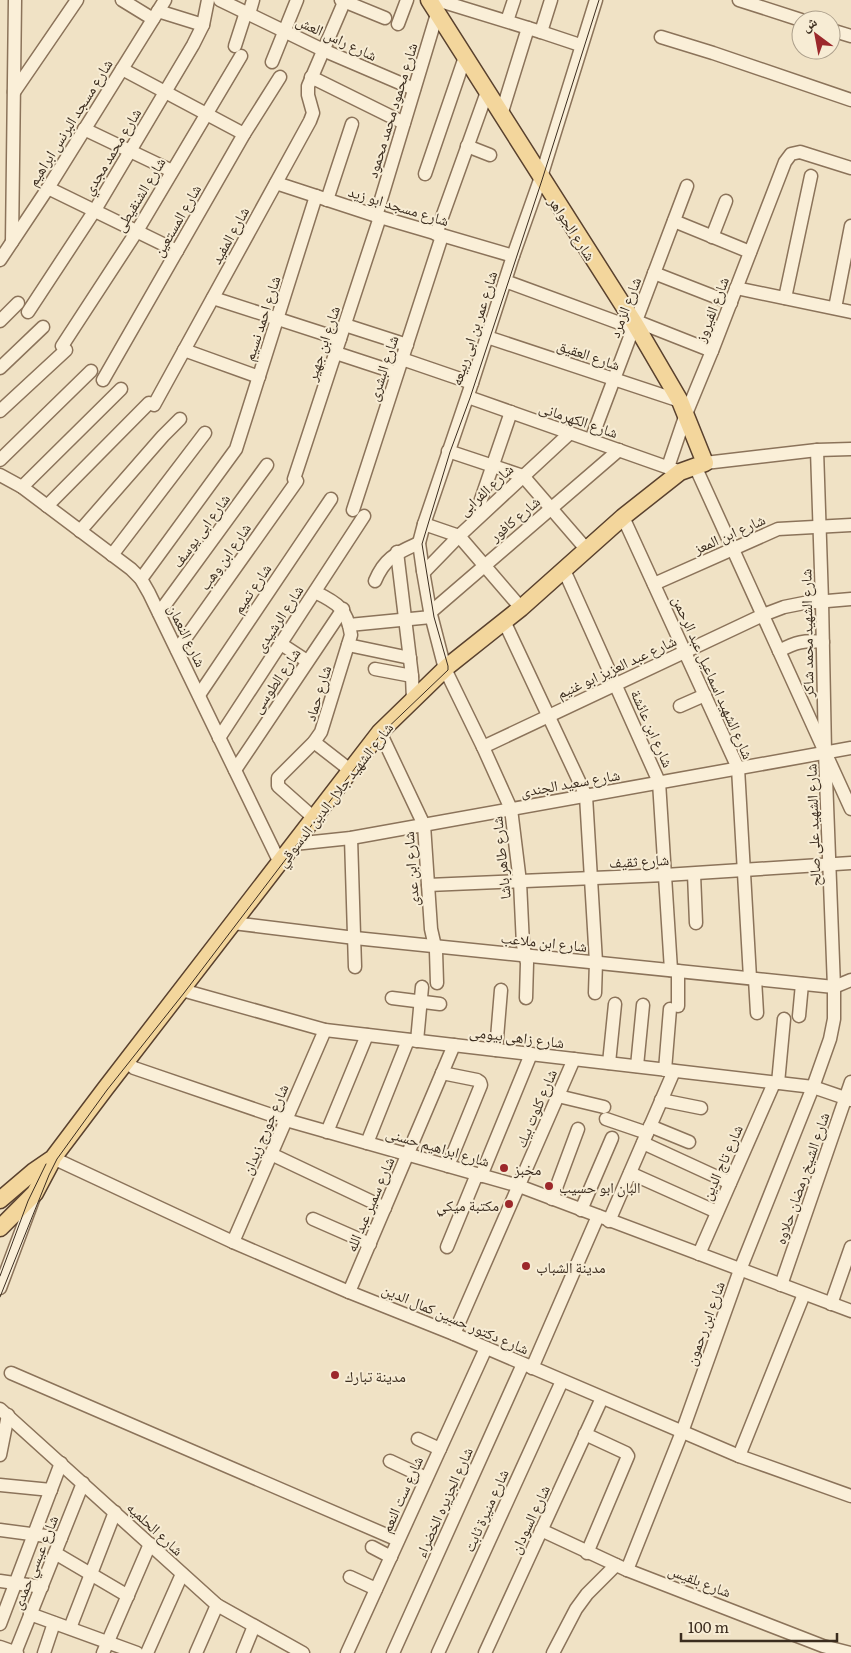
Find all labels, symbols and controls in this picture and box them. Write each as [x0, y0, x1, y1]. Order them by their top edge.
street label: شارع راس العش [293, 8, 382, 66]
north arrow [791, 10, 841, 60]
text: ش [797, 11, 820, 36]
street label: شارع محمود محمد محمود [360, 40, 423, 180]
street label: شارع مسجد البرنس ابراهيم [20, 54, 118, 190]
street label: شارع محمد مجدي [76, 103, 148, 200]
street label: شارع الشنقيطى [108, 152, 170, 236]
street label: شارع المستعين [146, 179, 206, 260]
street label: شارع مسجد ابو زيد [346, 179, 452, 231]
street label: شارع الجواهر [543, 190, 602, 265]
street label: شارع المفيد [204, 202, 254, 268]
street label: شارع عمر بن ابى ربيعه [444, 267, 502, 388]
street label: شارع احمد نسيم [236, 272, 286, 364]
street label: شارع الزمرد [602, 273, 646, 341]
street label: شارع الفيروز [688, 273, 734, 346]
street label: شارع ابن جهير [299, 302, 345, 384]
street label: شارع البشرى [361, 332, 403, 404]
street label: شارع العقيق [554, 332, 624, 376]
street label: شارع الكهرمانى [536, 395, 622, 443]
street label: شارع الفرابى [452, 457, 518, 521]
street label: شارع ابى يوسف [165, 488, 235, 572]
street label: شارع كافور [483, 490, 545, 547]
street label: شارع ابن المعز [689, 507, 769, 559]
street label: شارع ابن وهب [192, 517, 256, 594]
street label: شارع تميم [226, 558, 276, 618]
street label: شارع الشهيد محمد شاكر [793, 568, 819, 698]
street label: شارع الرشيدى [248, 580, 308, 656]
street label: شارع الشهيد اسماعيل عبد الرحمن [667, 591, 761, 763]
street label: شارع النعمان [163, 600, 213, 671]
street label: شارع عبد العزيز ابو غنيم [552, 628, 680, 704]
street label: شارع الطوسى [245, 642, 306, 717]
street label: شارع حماد [298, 662, 336, 724]
street label: شارع ابن عائشة [626, 685, 680, 771]
street label: شارع الشهيد جلال الدين الدسوقي [270, 717, 399, 872]
street label: شارع سعيد الجندى [518, 762, 622, 802]
street label: شارع الشهيد على صالح [798, 763, 826, 887]
street label: شارع طاهر باشا [484, 815, 516, 901]
street label: شارع ابن عدى [396, 831, 424, 907]
street label: شارع ثقيف [608, 847, 670, 873]
street label: شارع ابن ملاعب [500, 925, 588, 957]
street label: شارع زاهى بيومى [468, 1019, 566, 1053]
street label: شارع كلوت بيك [508, 1065, 562, 1151]
street label: شارع جورج زيدان [235, 1080, 294, 1178]
street label: شارع الشيخ رمضان حلاوه [768, 1109, 834, 1247]
street label: شارع ابراهيم حسنى [383, 1120, 493, 1172]
street label: شارع تاج الدين [694, 1120, 748, 1204]
street label: شارع سمير عبد الله [339, 1153, 399, 1255]
place label: مخبز [513, 1157, 541, 1180]
marker: مخبز [498, 1162, 510, 1174]
place label: البان ابو حسيب [559, 1175, 641, 1198]
marker: البان ابو حسيب [543, 1180, 555, 1192]
place label: مكتبة ميكي [436, 1193, 499, 1217]
marker: مكتبة ميكي [503, 1198, 515, 1210]
place label: مدينة الشباب [536, 1255, 606, 1278]
marker: مدينة الشباب [520, 1260, 532, 1272]
street label: شارع دكتور حسين كمال الدين [379, 1277, 533, 1359]
street label: شارع ابن رحمون [678, 1277, 730, 1368]
place label: مدينة تبارك [345, 1364, 406, 1387]
marker: مدينة تبارك [329, 1369, 341, 1381]
street label: شارع الجزيره الخضراء [408, 1443, 478, 1561]
street label: شارع ست النعم [374, 1452, 428, 1536]
street label: شارع منيرة ثابت [456, 1465, 514, 1555]
street label: شارع السودان [503, 1481, 555, 1557]
street label: شارع الحلميه [122, 1496, 190, 1560]
street label: شارع عيسي حمدى [5, 1511, 65, 1613]
street label: شارع بلقيس [665, 1557, 735, 1603]
scale bar [681, 1610, 837, 1642]
text: 100 m [688, 1615, 729, 1638]

